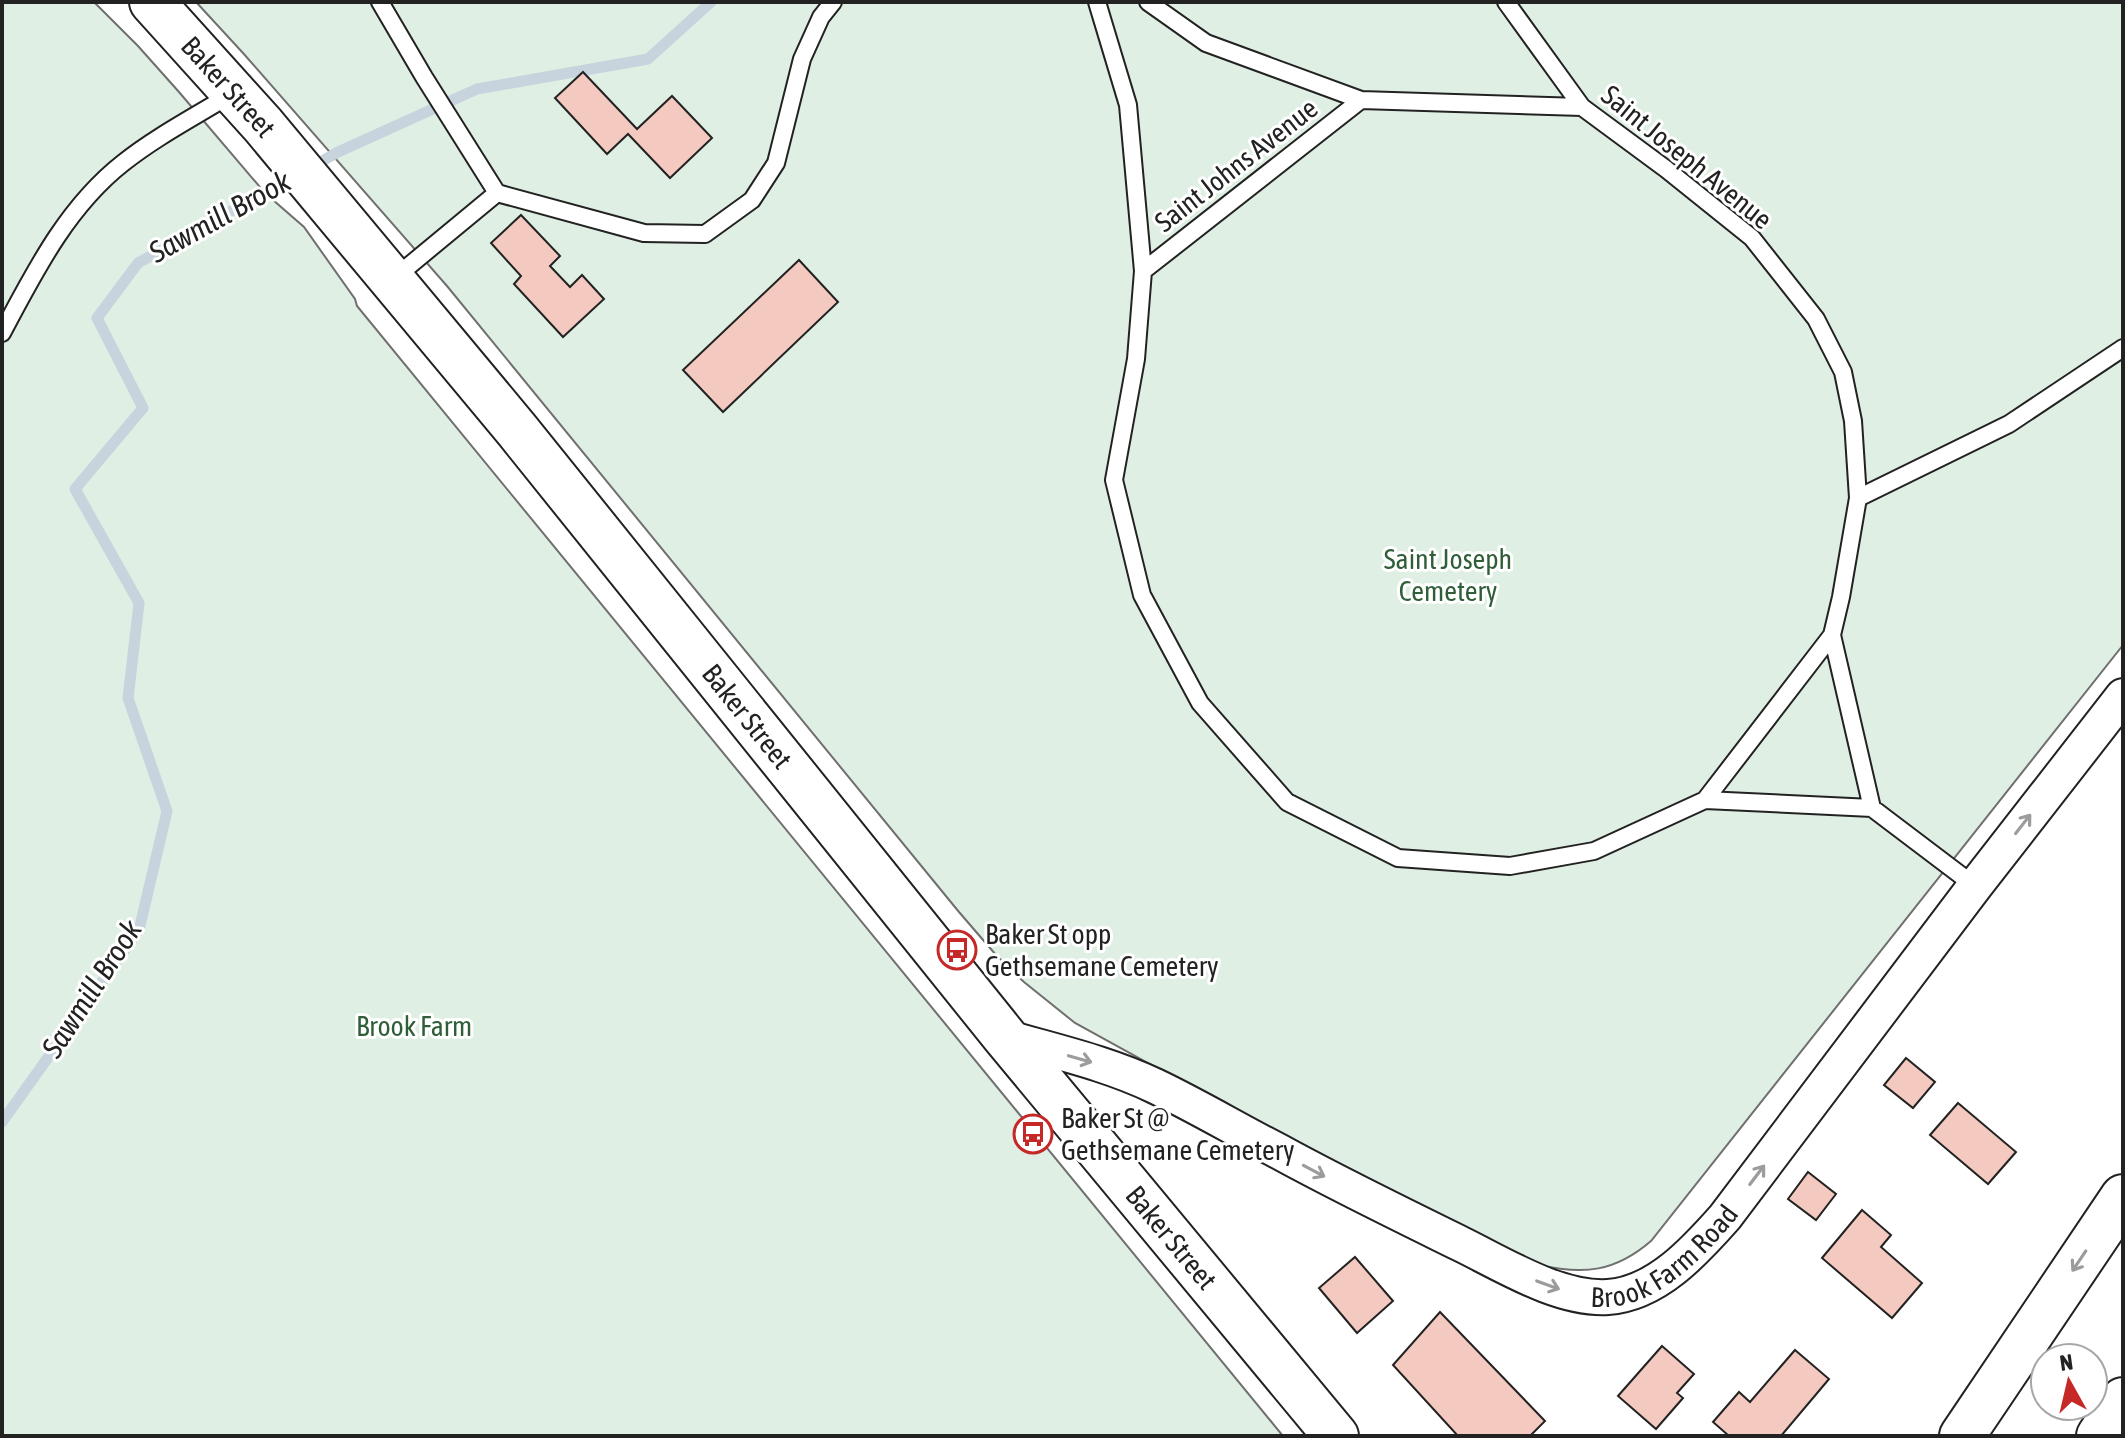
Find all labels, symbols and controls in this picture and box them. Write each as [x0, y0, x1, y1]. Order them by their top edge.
street label: Baker Street [175, 30, 282, 143]
street label: Saint Joseph Avenue [1595, 79, 1779, 235]
street label: Saint Johns Avenue [1148, 92, 1324, 238]
water label: Sawmill Brook [142, 163, 297, 269]
park label: Saint Joseph Cemetery [1384, 543, 1512, 607]
street label: Baker Street [696, 658, 799, 775]
one-way arrow [2014, 814, 2031, 835]
water label: Sawmill Brook [34, 913, 148, 1064]
place label: Baker St opp Gethsemane Cemetery [985, 918, 1219, 982]
bus stop icon: Baker St opp Gethsemane Cemetery [936, 929, 978, 971]
park label: Brook Farm [356, 1010, 472, 1042]
one-way arrow [1067, 1052, 1093, 1067]
place label: Baker St @ Gethsemane Cemetery [1061, 1102, 1295, 1166]
bus stop icon: Baker St @ Gethsemane Cemetery [1012, 1113, 1054, 1155]
one-way arrow [1302, 1163, 1326, 1179]
one-way arrow [1748, 1165, 1765, 1186]
street label: Baker Street [1119, 1179, 1223, 1296]
street label: Brook Farm Road [1590, 1199, 1744, 1313]
one-way arrow [2071, 1250, 2087, 1272]
one-way arrow [1535, 1279, 1560, 1293]
north arrow [2029, 1342, 2109, 1422]
text: N [2058, 1348, 2074, 1376]

